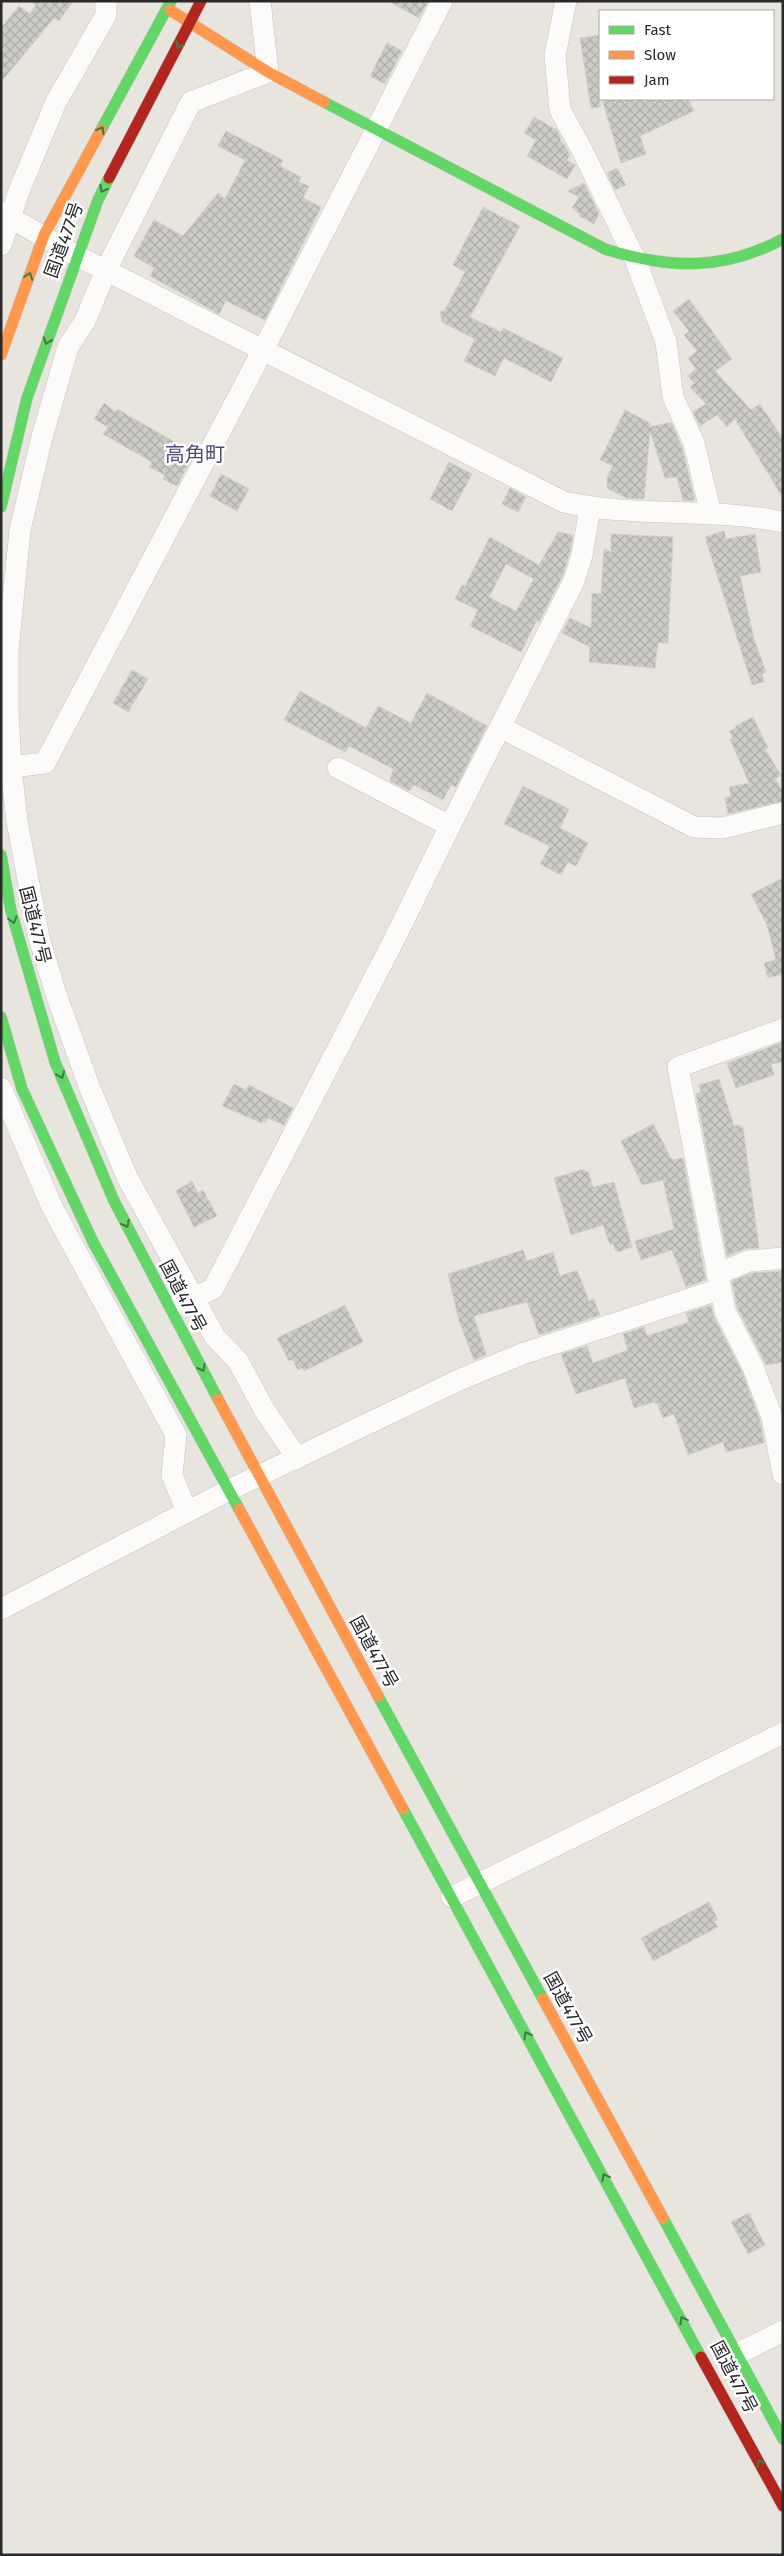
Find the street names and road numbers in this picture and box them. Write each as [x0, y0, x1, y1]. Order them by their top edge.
street label: 国道477号 [40, 199, 88, 281]
street label: 国道477号 [15, 884, 55, 966]
street label: 国道477号 [155, 1256, 211, 1336]
street label: 国道477号 [345, 1612, 403, 1692]
street label: 国道477号 [539, 1968, 597, 2048]
street label: 国道477号 [706, 2337, 762, 2417]

